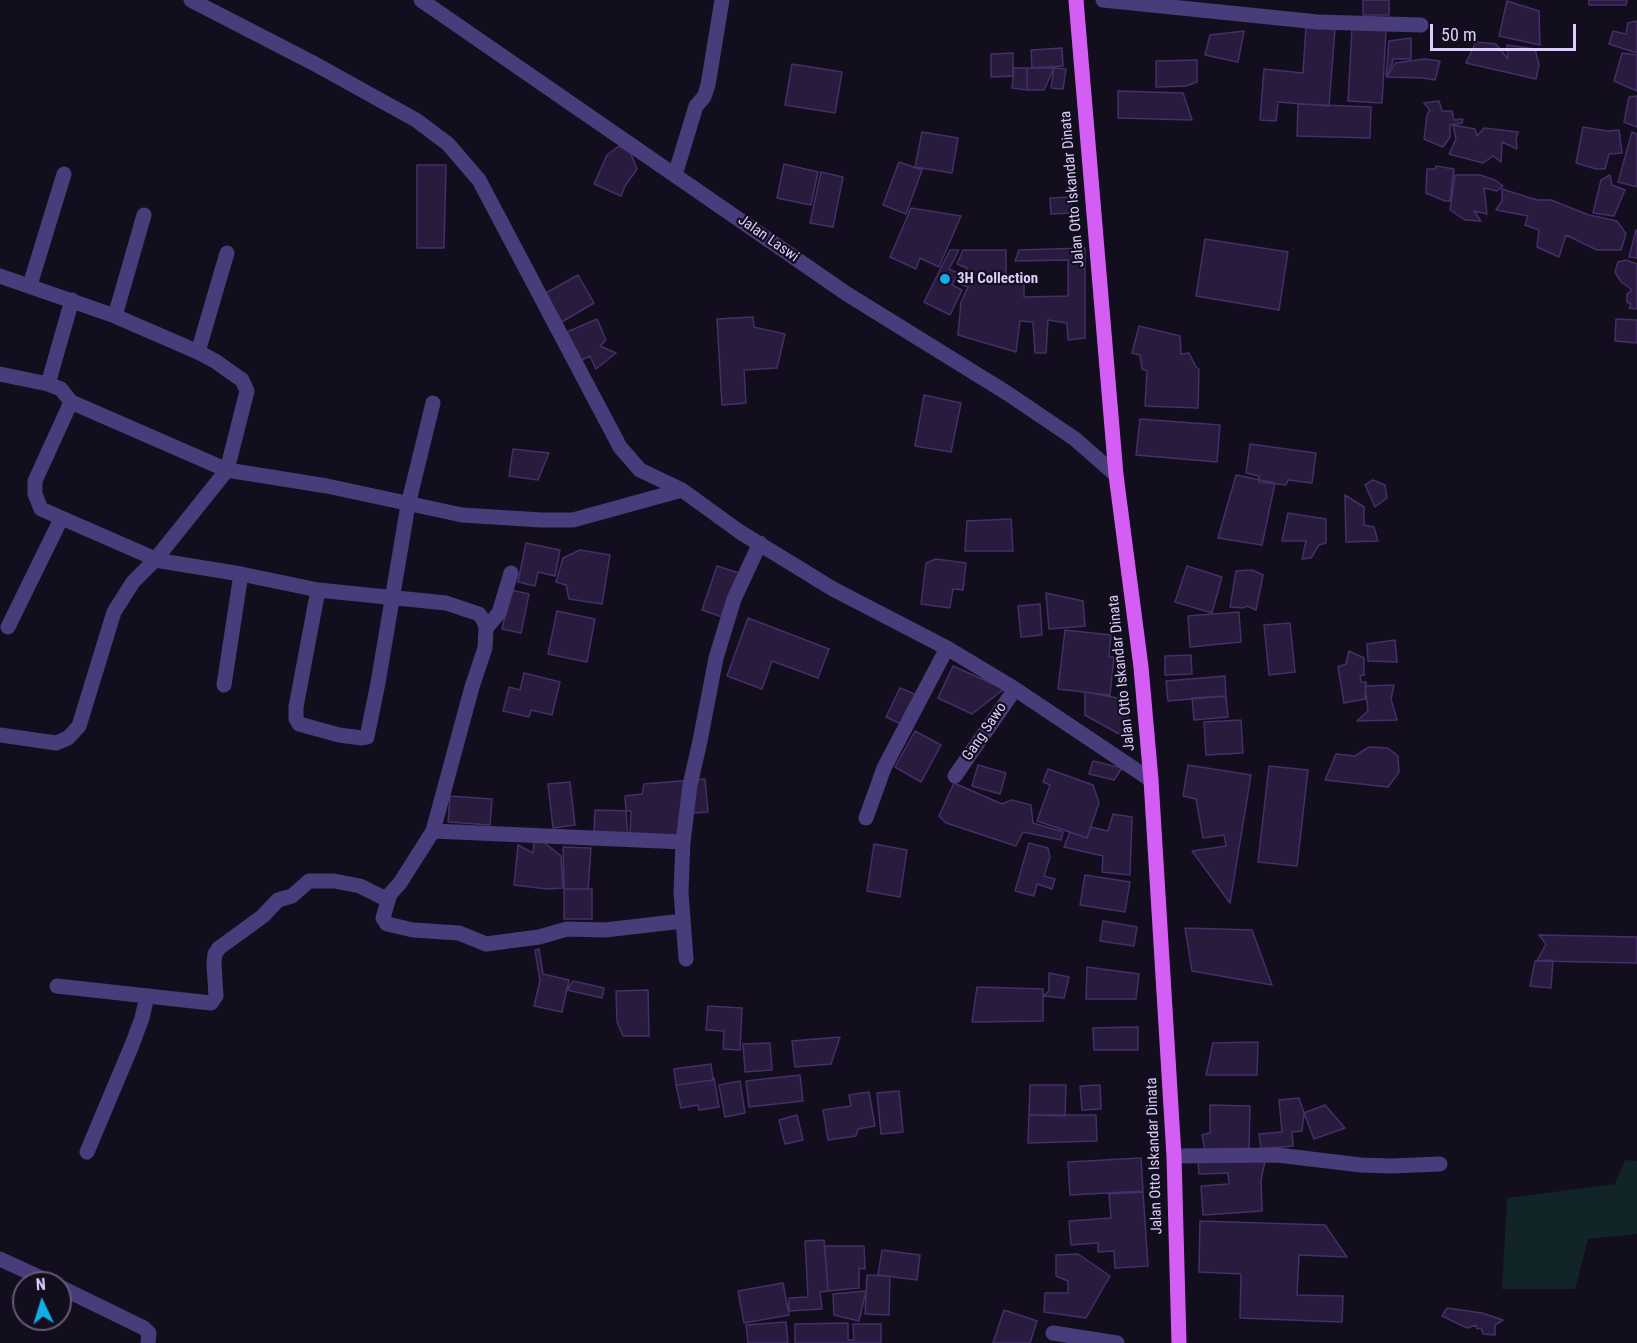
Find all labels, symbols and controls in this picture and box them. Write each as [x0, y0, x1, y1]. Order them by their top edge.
scale bar [1433, 12, 1578, 50]
text: 50 m [1441, 24, 1476, 45]
street label: Jalan Otto Iskandar Dinata [1057, 110, 1089, 268]
street label: Jalan Laswi [734, 212, 802, 266]
place label: 3H Collection [957, 270, 1038, 288]
marker: 3H Collection [938, 272, 952, 286]
street label: Jalan Otto Iskandar Dinata [1105, 594, 1139, 752]
street label: Gang Sawo [959, 699, 1011, 765]
street label: Jalan Otto Iskandar Dinata [1143, 1077, 1167, 1235]
north arrow [12, 1271, 72, 1331]
text: N [35, 1275, 46, 1294]

